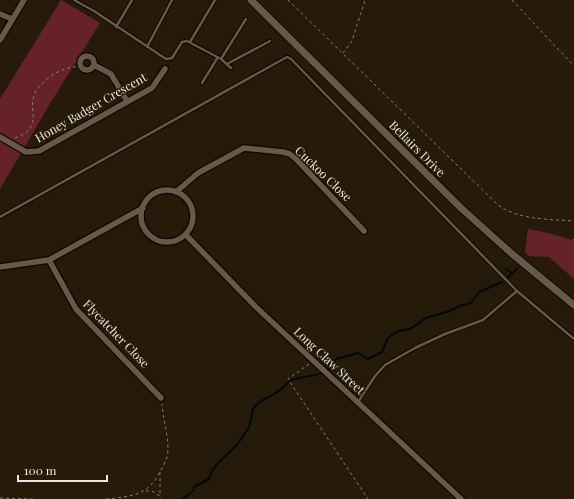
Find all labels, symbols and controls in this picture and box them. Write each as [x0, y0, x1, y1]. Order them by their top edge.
street label: Honey Badger Crescent [32, 68, 150, 146]
street label: Bellairs Drive [386, 117, 449, 180]
street label: Cuckoo Close [292, 142, 356, 204]
street label: Flycatcher Close [80, 296, 153, 371]
street label: Long Claw Street [291, 323, 369, 398]
scale bar [18, 457, 107, 483]
text: 100 m [24, 462, 57, 478]

